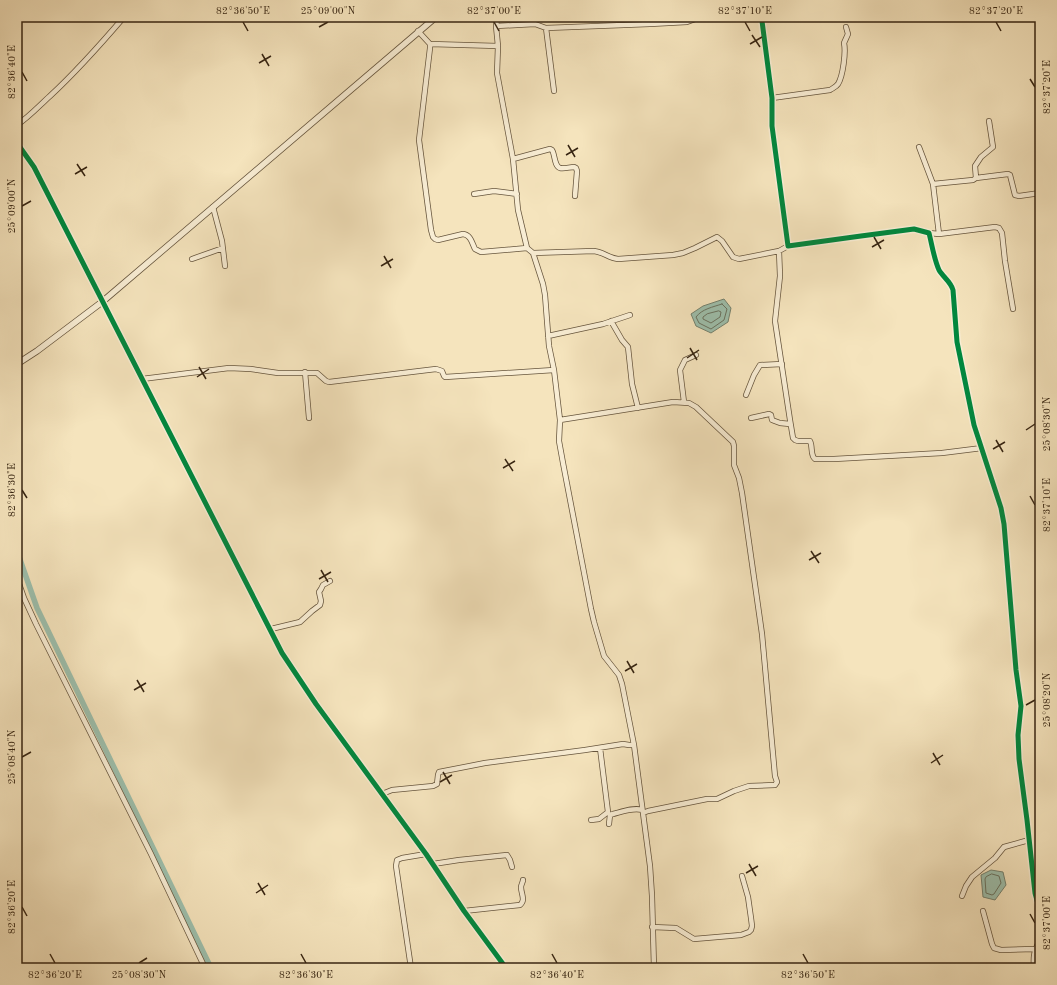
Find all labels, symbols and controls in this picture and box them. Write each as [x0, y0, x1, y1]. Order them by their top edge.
text: 82°36'50"E [216, 6, 270, 16]
text: 25°09'00"N [301, 6, 356, 16]
text: 82°37'00"E [467, 6, 521, 16]
text: 82°37'10"E [718, 6, 772, 16]
text: 82°37'20"E [969, 6, 1023, 16]
text: 82°36'40"E [7, 45, 17, 99]
text: 82°37'20"E [1042, 60, 1052, 114]
text: 25°09'00"N [7, 178, 17, 233]
text: 25°08'30"N [1042, 396, 1052, 451]
text: 82°36'30"E [7, 463, 17, 517]
text: 82°37'10"E [1042, 478, 1052, 532]
text: 25°08'20"N [1042, 672, 1052, 727]
text: 25°08'40"N [7, 729, 17, 784]
text: 82°36'20"E [7, 880, 17, 934]
text: 82°37'00"E [1042, 896, 1052, 950]
text: 82°36'20"E [28, 970, 82, 980]
text: 25°08'30"N [112, 970, 167, 980]
text: 82°36'30"E [279, 970, 333, 980]
text: 82°36'40"E [530, 970, 584, 980]
text: 82°36'50"E [781, 970, 835, 980]

